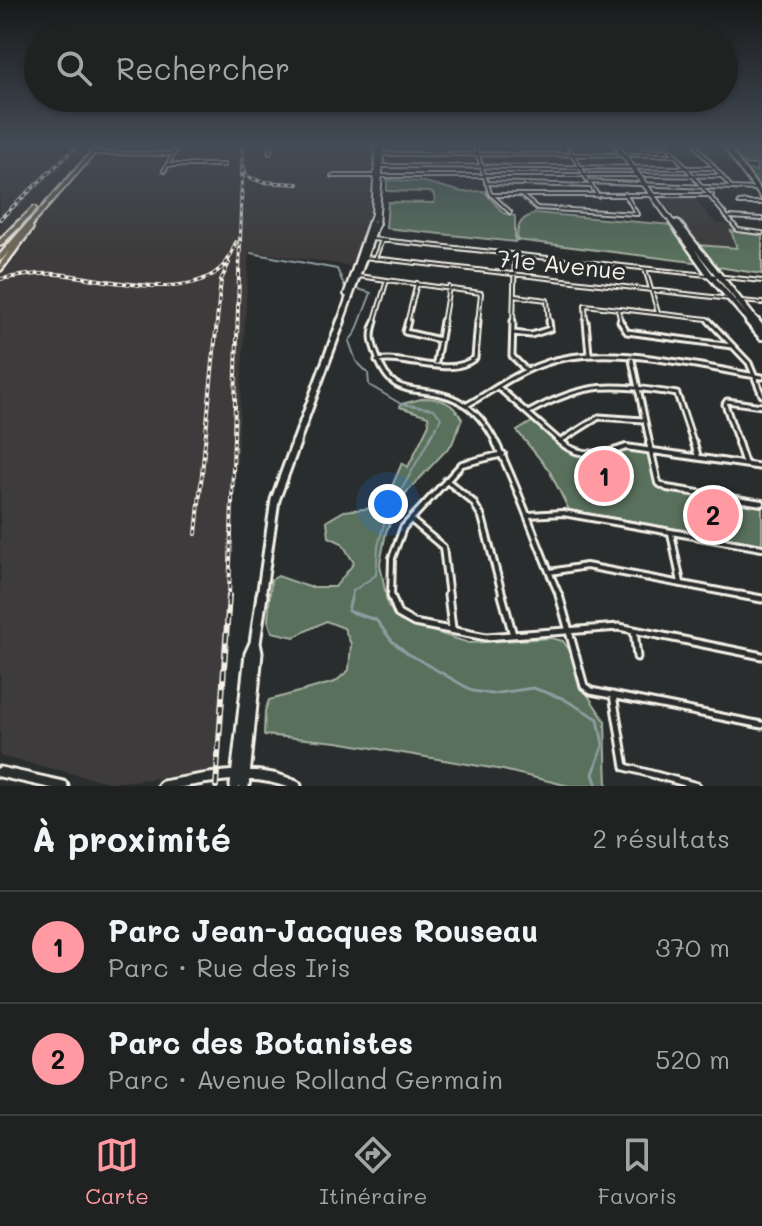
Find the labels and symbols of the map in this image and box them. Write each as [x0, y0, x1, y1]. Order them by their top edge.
street label: 71e Avenue [496, 242, 628, 286]
pin: 1 [578, 446, 630, 506]
your location [368, 484, 408, 524]
pin: 2 [687, 485, 739, 545]

